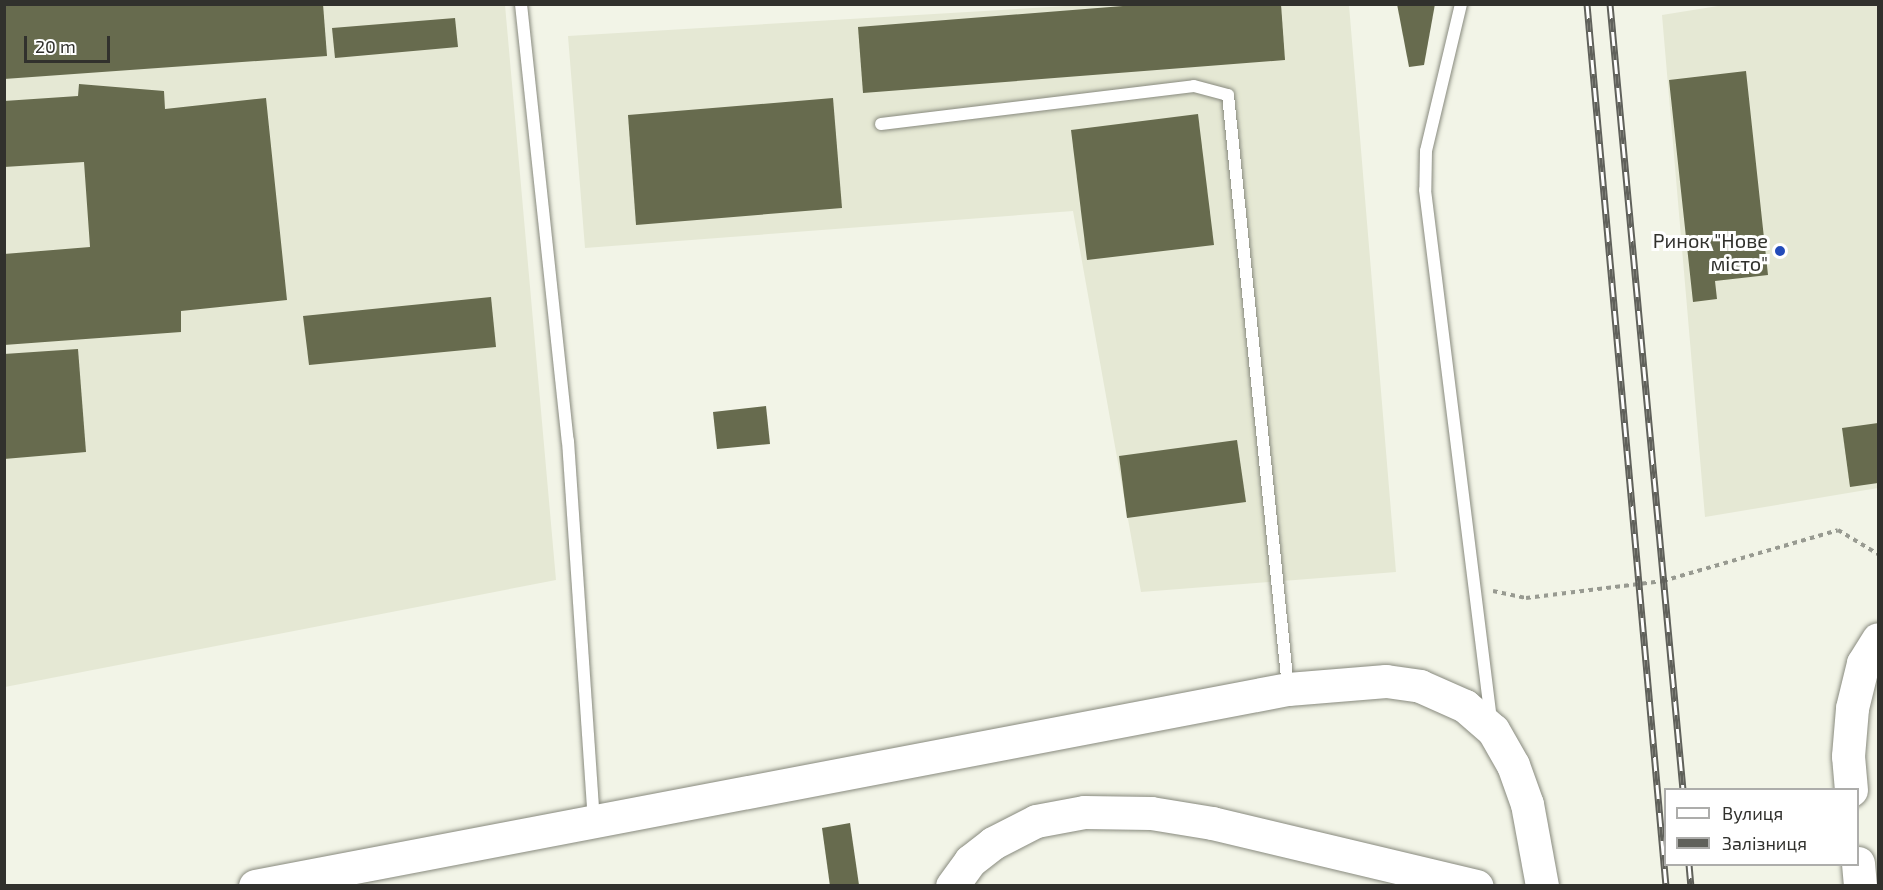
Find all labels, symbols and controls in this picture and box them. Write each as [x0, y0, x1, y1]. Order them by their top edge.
scale bar [27, 24, 112, 62]
text: 20 m [35, 35, 76, 57]
place label: Ринок "Нове місто" [1653, 228, 1768, 275]
marker: Ринок "Нове місто" [1773, 244, 1787, 258]
legend [1664, 788, 1859, 866]
text: Вулиця [1722, 802, 1783, 824]
text: Залізниця [1722, 832, 1807, 854]

